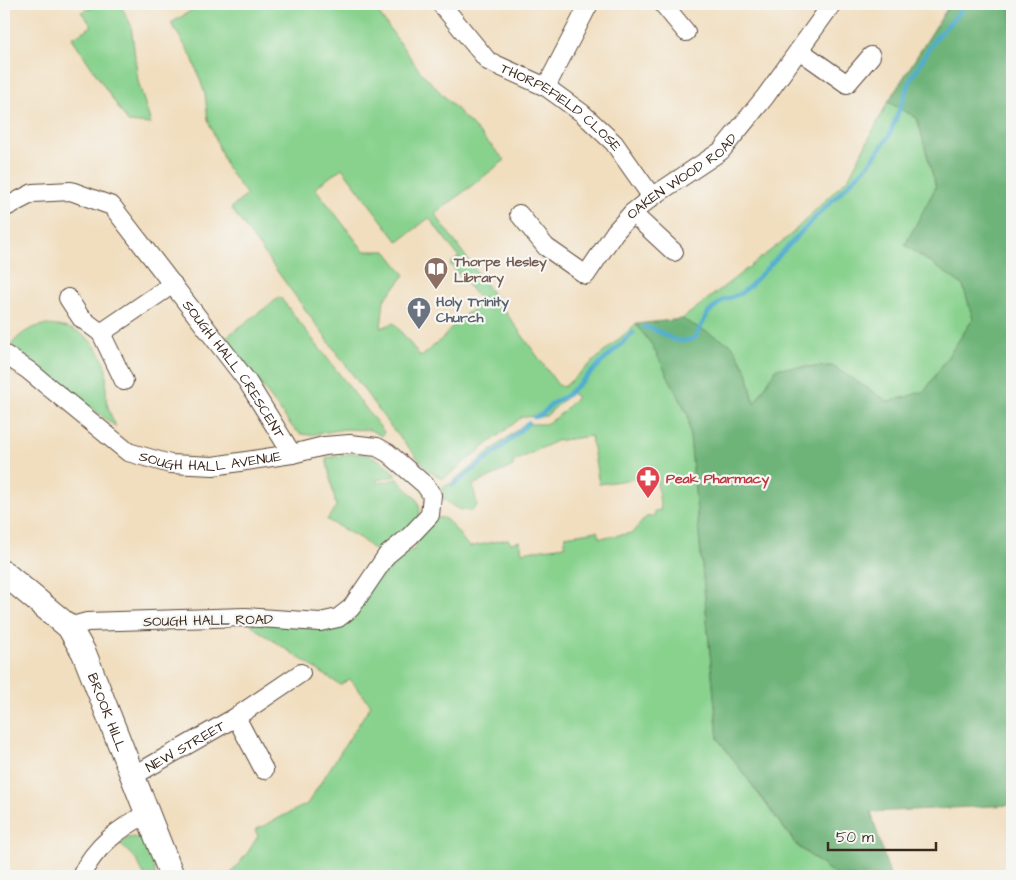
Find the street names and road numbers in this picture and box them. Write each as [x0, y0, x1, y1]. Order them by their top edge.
street label: THORPEFIELD CLOSE [497, 59, 626, 156]
street label: OAKEN WOOD ROAD [623, 129, 742, 224]
street label: SOUGH HALL CRESCENT [177, 296, 289, 443]
street label: SOUGH HALL AVENUE [137, 447, 283, 477]
street label: SOUGH HALL ROAD [143, 610, 273, 632]
street label: BROOK HILL [82, 670, 131, 755]
street label: NEW STREET [142, 716, 229, 778]

